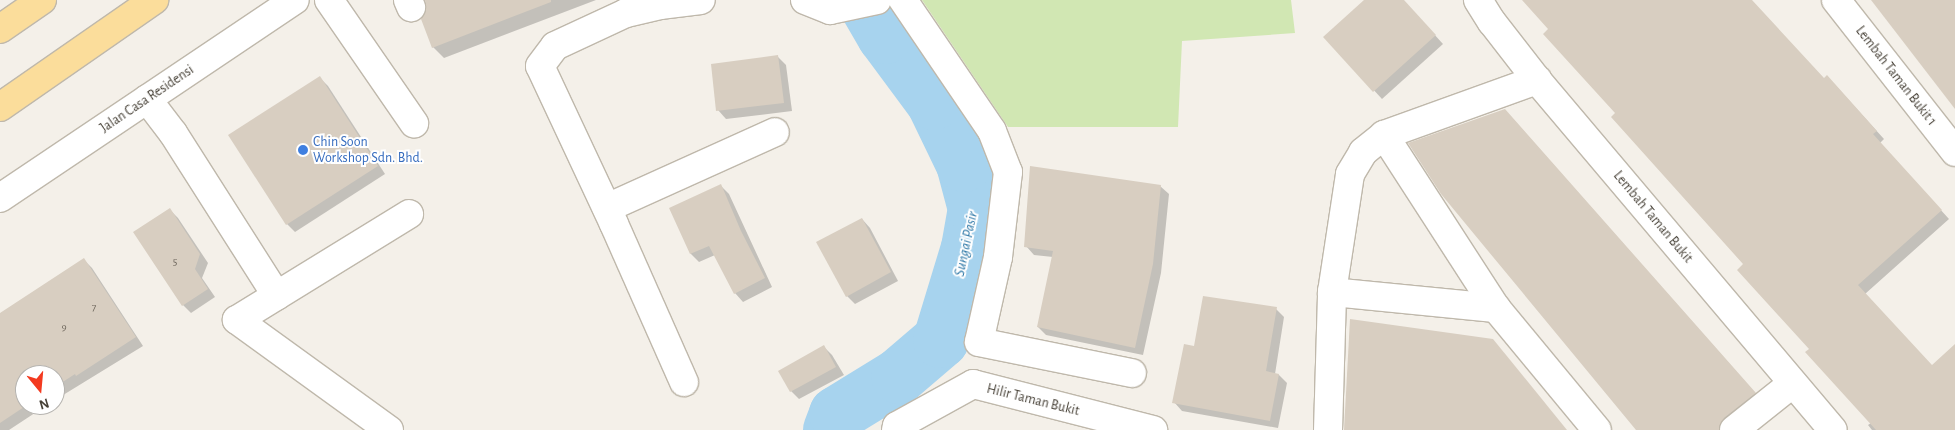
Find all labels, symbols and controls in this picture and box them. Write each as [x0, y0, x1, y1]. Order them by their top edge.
street label: Lembah Taman Bukit 1 [1852, 23, 1940, 129]
street label: Jalan Casa Residensi [97, 61, 197, 137]
place label: Chin Soon Workshop Sdn. Bhd. [313, 134, 423, 166]
marker: Chin Soon Workshop Sdn. Bhd. [297, 144, 309, 156]
street label: Lembah Taman Bukit [1610, 168, 1696, 266]
water label: Sungai Pasir [950, 210, 982, 278]
house number: 5 [173, 255, 177, 269]
house number: 7 [92, 301, 96, 315]
house number: 9 [61, 320, 67, 334]
north arrow [15, 365, 65, 415]
street label: Hilir Taman Bukit [985, 380, 1081, 420]
text: N [37, 395, 51, 412]

